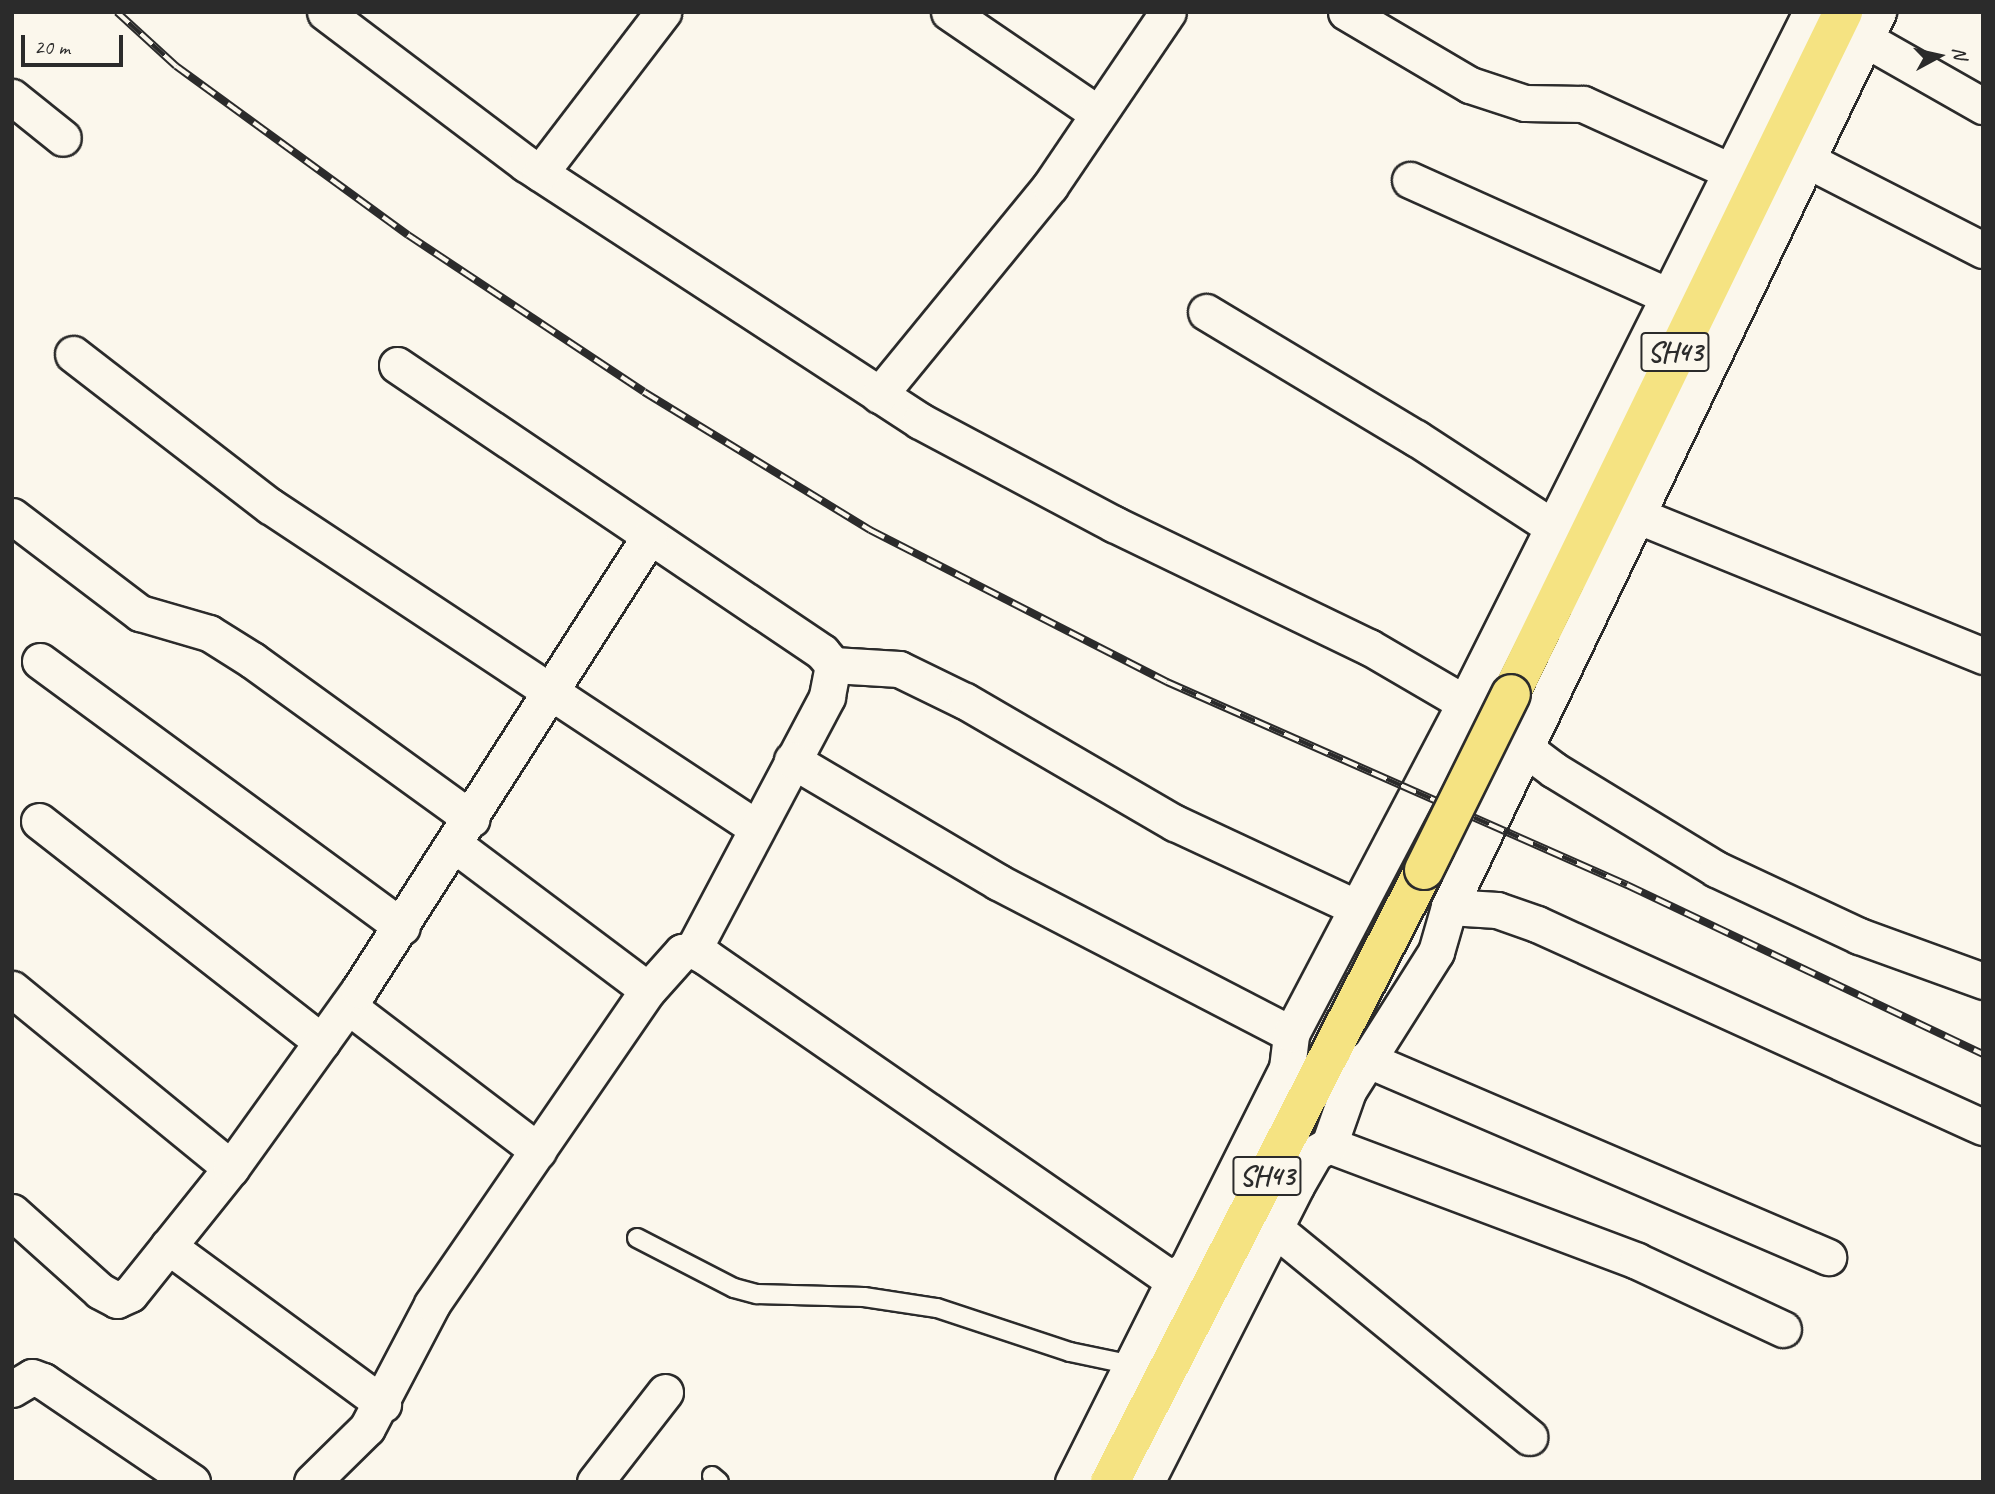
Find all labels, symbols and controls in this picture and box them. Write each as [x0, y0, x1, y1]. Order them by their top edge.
scale bar [24, 21, 126, 65]
north arrow [1904, 21, 1974, 91]
text: 20 m [34, 34, 70, 60]
text: N [1947, 46, 1972, 61]
road number: SH43 [1640, 328, 1710, 376]
road number: SH43 [1232, 1152, 1302, 1200]

